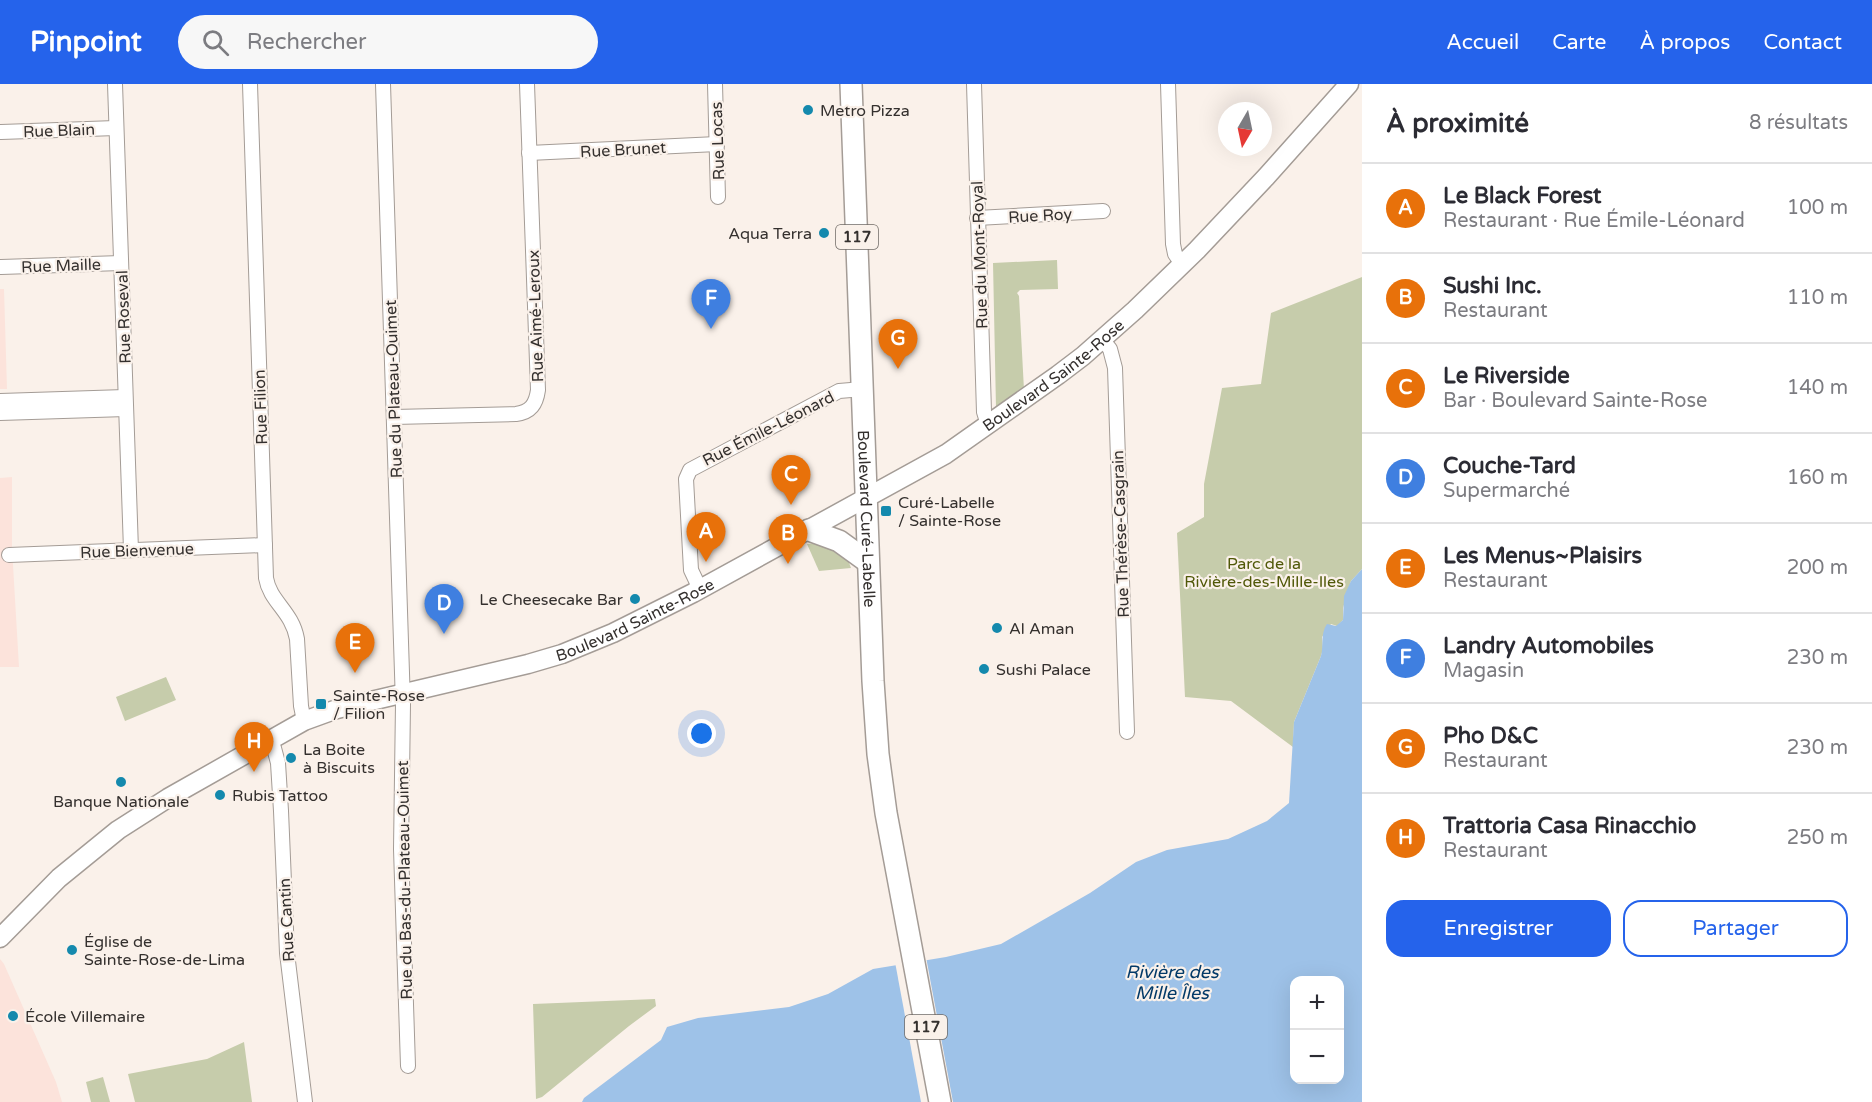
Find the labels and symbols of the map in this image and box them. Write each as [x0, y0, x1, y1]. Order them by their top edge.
street label: Rue Locas [707, 101, 729, 181]
place label: Metro Pizza [820, 101, 910, 121]
north arrow [1218, 102, 1272, 156]
marker: Metro Pizza [801, 103, 815, 117]
street label: Rue Blain [23, 120, 95, 142]
street label: Rue Brunet [580, 138, 667, 162]
street label: Rue du Mont-Royal [967, 181, 993, 329]
street label: Rue Roy [1008, 204, 1073, 228]
place label: Aqua Terra [728, 224, 812, 244]
road number: 117 [836, 225, 878, 249]
marker: Aqua Terra [817, 226, 831, 240]
street label: Rue Aimé-Leroux [524, 249, 548, 383]
street label: Rue Maille [21, 255, 101, 277]
street label: Rue Roseval [112, 270, 136, 364]
pin: F [692, 280, 730, 329]
street label: Rue du Plateau-Ouimet [381, 299, 407, 479]
street label: Boulevard Sainte-Rose [979, 315, 1129, 436]
pin: G [878, 320, 918, 369]
street label: Rue Filion [250, 369, 272, 445]
street label: Rue Émile-Léonard [699, 387, 838, 471]
street label: Boulevard Curé-Labelle [853, 430, 879, 608]
street label: Rue Thérèse-Casgrain [1108, 450, 1134, 618]
pin: C [772, 456, 810, 505]
place label: Curé-Labelle / Sainte-Rose [898, 493, 1001, 531]
marker: Curé-Labelle / Sainte-Rose [879, 504, 893, 518]
pin: A [686, 512, 726, 562]
pin: B [768, 514, 808, 564]
street label: Rue Bienvenue [80, 539, 194, 563]
park label: Parc de la Rivière-des-Mille-Iles [1184, 554, 1344, 592]
street label: Boulevard Sainte-Rose [554, 574, 718, 666]
pin: D [424, 584, 464, 634]
place label: Le Cheesecake Bar [479, 590, 624, 610]
marker: Le Cheesecake Bar [628, 592, 642, 606]
place label: Al Aman [1009, 619, 1074, 639]
marker: Al Aman [990, 621, 1004, 635]
pin: E [336, 624, 374, 673]
place label: Sushi Palace [996, 660, 1091, 680]
marker: Sushi Palace [977, 662, 991, 676]
place label: Sainte-Rose / Filion [333, 686, 425, 724]
marker: Sainte-Rose / Filion [314, 697, 328, 711]
your location [687, 719, 716, 748]
pin: H [234, 722, 274, 772]
place label: La Boite à Biscuits [303, 740, 375, 778]
marker: La Boite à Biscuits [284, 751, 298, 765]
street label: Rue du Bas-du-Plateau-Ouimet [393, 760, 417, 1000]
marker: Banque Nationale [114, 775, 128, 789]
place label: Rubis Tattoo [232, 786, 328, 806]
marker: Rubis Tattoo [213, 788, 227, 802]
place label: Banque Nationale [53, 792, 189, 812]
street label: Rue Cantin [275, 878, 299, 962]
place label: Église de Sainte-Rose-de-Lima [84, 932, 245, 970]
marker: Église de Sainte-Rose-de-Lima [65, 943, 79, 957]
water label: Rivière des Mille Îles [1125, 961, 1220, 1004]
place label: École Villemaire [25, 1007, 145, 1027]
marker: École Villemaire [6, 1009, 20, 1023]
road number: 117 [905, 1015, 947, 1039]

